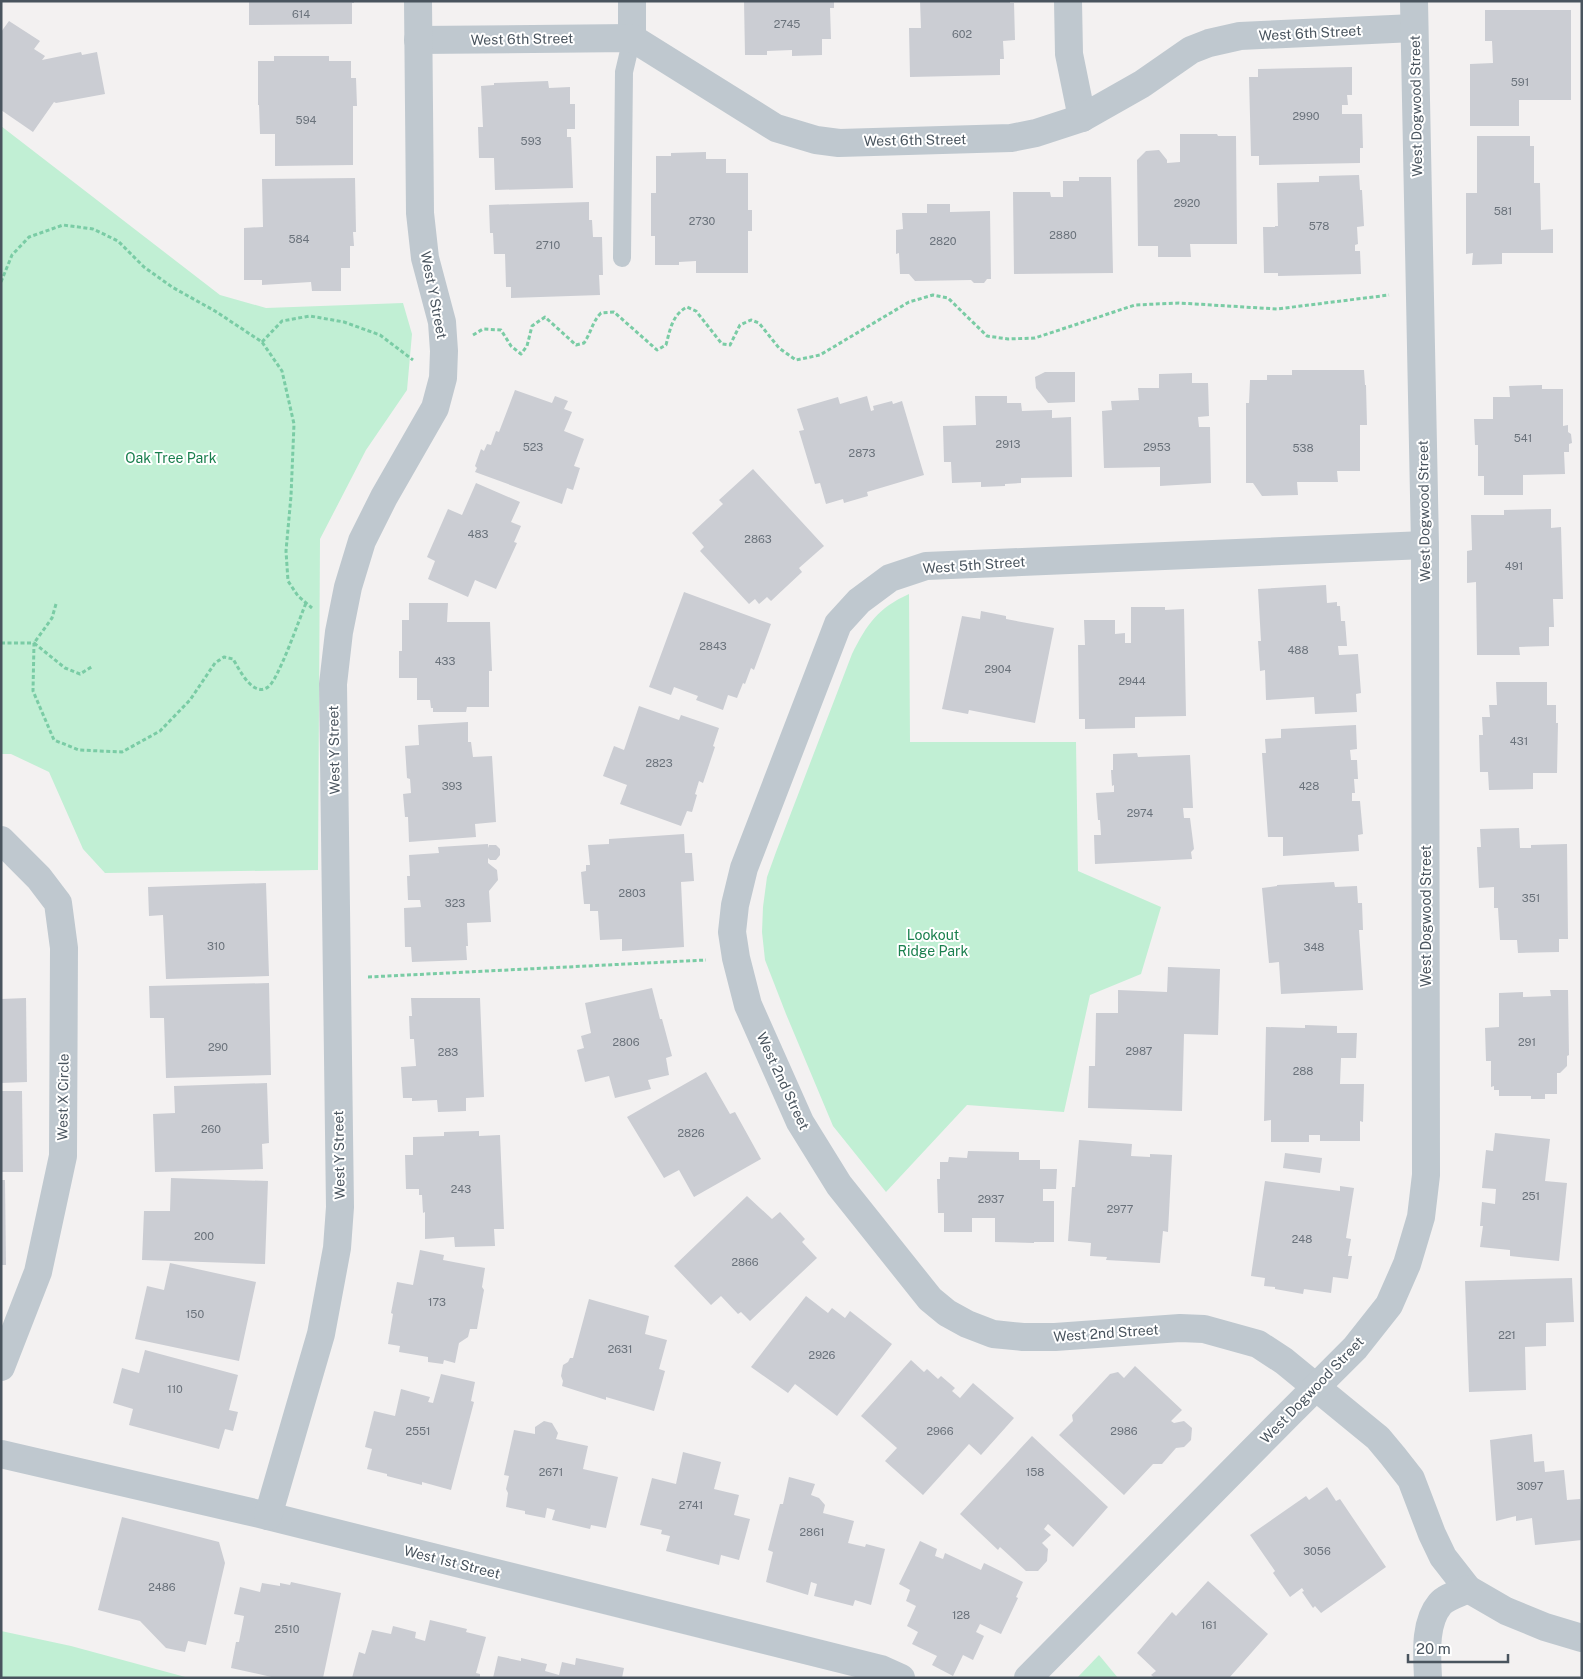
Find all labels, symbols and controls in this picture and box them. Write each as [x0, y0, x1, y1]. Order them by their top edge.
house number: 614 [292, 8, 310, 20]
house number: 2745 [774, 18, 800, 30]
street label: West 6th Street [1258, 22, 1362, 44]
house number: 602 [952, 28, 972, 40]
street label: West 6th Street [470, 30, 574, 48]
street label: West Dogwood Street [1407, 35, 1425, 177]
house number: 591 [1511, 76, 1529, 88]
house number: 2990 [1293, 110, 1320, 122]
house number: 594 [296, 114, 316, 126]
street label: West 6th Street [863, 131, 967, 149]
house number: 593 [521, 135, 541, 147]
house number: 2920 [1174, 197, 1201, 209]
house number: 581 [1494, 205, 1512, 217]
house number: 2730 [689, 215, 716, 227]
house number: 578 [1309, 220, 1329, 232]
house number: 2880 [1049, 229, 1077, 241]
house number: 584 [288, 233, 310, 245]
house number: 2820 [930, 235, 957, 247]
house number: 2710 [536, 239, 561, 251]
street label: West Y Street [418, 250, 450, 340]
house number: 541 [1514, 432, 1532, 444]
house number: 2913 [996, 438, 1020, 450]
street label: West Dogwood Street [1415, 440, 1433, 582]
house number: 523 [523, 441, 543, 453]
house number: 2953 [1143, 441, 1171, 453]
house number: 538 [1292, 442, 1314, 454]
house number: 2873 [849, 447, 875, 459]
park label: Oak Tree Park [125, 450, 217, 466]
house number: 483 [468, 528, 489, 540]
house number: 2863 [744, 533, 772, 545]
street label: West 5th Street [922, 553, 1026, 577]
house number: 491 [1505, 560, 1523, 572]
house number: 2843 [699, 640, 727, 652]
house number: 488 [1287, 644, 1309, 656]
house number: 433 [435, 655, 455, 667]
house number: 2904 [985, 663, 1012, 675]
house number: 2944 [1118, 675, 1146, 687]
street label: West Y Street [325, 705, 343, 795]
house number: 431 [1510, 735, 1528, 747]
house number: 2823 [645, 757, 673, 769]
house number: 393 [442, 780, 462, 792]
house number: 428 [1299, 780, 1319, 792]
house number: 2974 [1127, 807, 1153, 819]
street label: West Dogwood Street [1418, 845, 1434, 987]
house number: 2803 [618, 887, 646, 899]
house number: 351 [1522, 892, 1540, 904]
house number: 323 [445, 897, 465, 909]
park label: Lookout Ridge Park [898, 927, 969, 959]
house number: 310 [207, 940, 225, 952]
house number: 348 [1304, 941, 1324, 953]
street label: West 2nd Street [753, 1030, 813, 1132]
house number: 2806 [612, 1036, 640, 1048]
house number: 291 [1518, 1036, 1536, 1048]
house number: 290 [208, 1041, 228, 1053]
house number: 2987 [1126, 1045, 1153, 1057]
house number: 283 [438, 1046, 458, 1058]
street label: West X Circle [54, 1053, 72, 1141]
house number: 288 [1293, 1065, 1313, 1077]
street label: West Y Street [330, 1110, 348, 1200]
house number: 260 [201, 1123, 221, 1135]
house number: 2826 [677, 1127, 705, 1139]
house number: 243 [451, 1183, 471, 1195]
house number: 251 [1522, 1190, 1540, 1202]
house number: 2937 [978, 1193, 1005, 1205]
house number: 2977 [1107, 1203, 1134, 1215]
house number: 200 [194, 1230, 214, 1242]
house number: 248 [1292, 1233, 1312, 1245]
house number: 2866 [731, 1256, 759, 1268]
house number: 173 [428, 1296, 446, 1308]
house number: 150 [186, 1308, 204, 1320]
street label: West 2nd Street [1053, 1321, 1159, 1345]
house number: 221 [1498, 1329, 1516, 1341]
street label: West Dogwood Street [1257, 1333, 1367, 1447]
house number: 2631 [608, 1343, 632, 1355]
house number: 2926 [809, 1349, 836, 1361]
house number: 110 [167, 1383, 183, 1395]
house number: 2551 [405, 1425, 431, 1437]
house number: 2966 [927, 1425, 954, 1437]
house number: 2986 [1110, 1425, 1138, 1437]
house number: 2671 [539, 1466, 563, 1478]
house number: 158 [1026, 1466, 1044, 1478]
house number: 3097 [1517, 1480, 1544, 1492]
house number: 2741 [679, 1499, 703, 1511]
house number: 2861 [800, 1526, 824, 1538]
street label: West 1st Street [402, 1542, 502, 1582]
house number: 3056 [1303, 1545, 1331, 1557]
house number: 2486 [148, 1581, 176, 1593]
house number: 128 [952, 1609, 970, 1621]
house number: 161 [1201, 1619, 1217, 1631]
house number: 2510 [275, 1623, 300, 1635]
scale bar [1408, 1632, 1508, 1664]
text: 20 m [1416, 1640, 1451, 1657]

